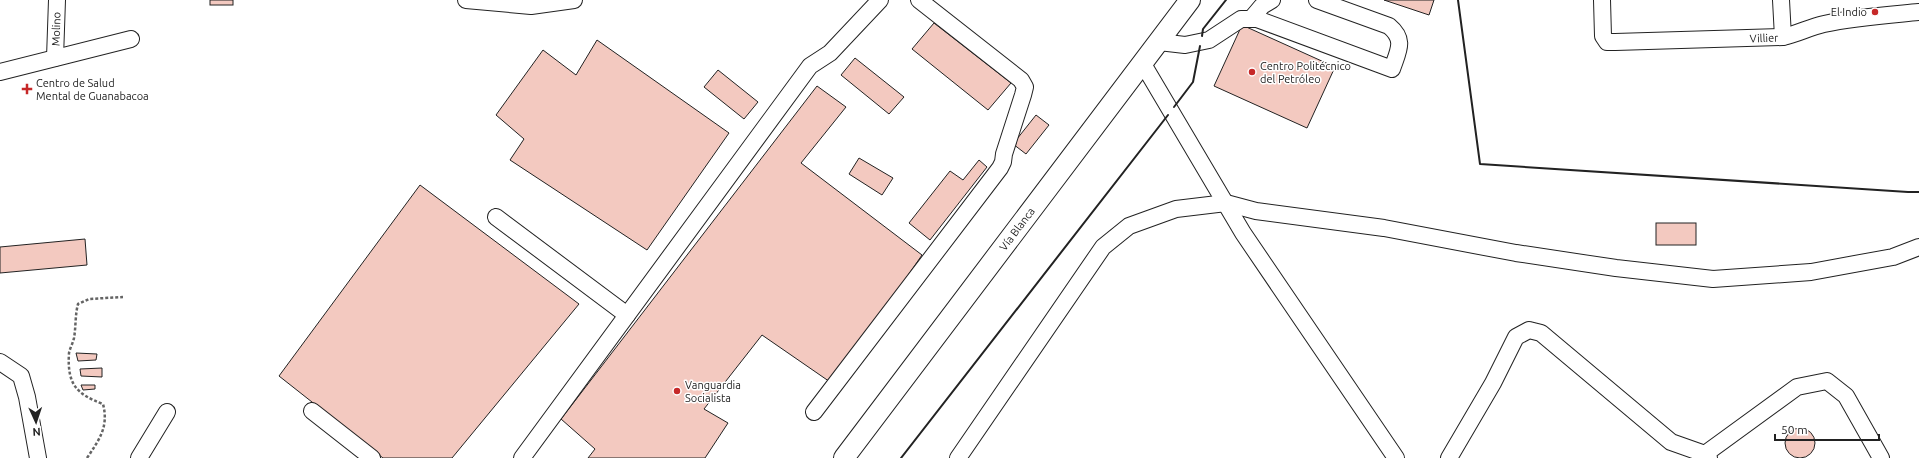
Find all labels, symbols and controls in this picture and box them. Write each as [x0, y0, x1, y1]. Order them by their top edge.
place label: El Indio [1831, 6, 1867, 18]
marker: El Indio [1870, 7, 1880, 17]
street label: Molino [49, 12, 63, 46]
street label: Villier [1749, 31, 1779, 44]
place label: Centro Politécnico del Petróleo [1260, 60, 1351, 85]
marker: Centro Politécnico del Petróleo [1247, 67, 1257, 77]
place label: Centro de Salud Mental de Guanabacoa [36, 77, 149, 102]
marker: Centro de Salud Mental de Guanabacoa [21, 83, 33, 95]
street label: Vía Blanca [997, 205, 1037, 253]
place label: Vanguardia Socialista [685, 379, 741, 404]
marker: Vanguardia Socialista [672, 386, 682, 396]
north arrow [16, 402, 56, 442]
scale bar [1775, 416, 1879, 442]
text: 50 m [1781, 423, 1808, 436]
text: N [32, 426, 41, 438]

